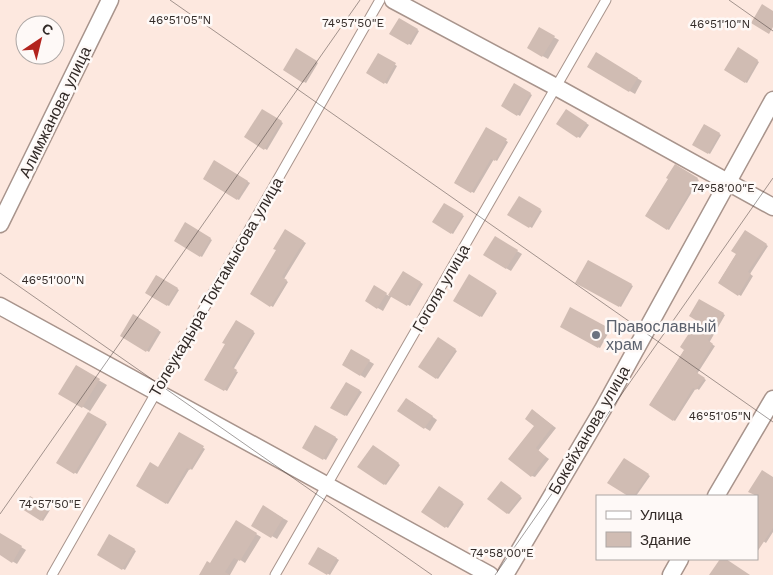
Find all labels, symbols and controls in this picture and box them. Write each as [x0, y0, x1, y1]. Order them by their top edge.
text: 46°51'05"N [149, 13, 211, 27]
north arrow [15, 15, 65, 65]
text: 74°57'50"E [322, 16, 384, 30]
text: 46°51'10"N [690, 17, 750, 31]
text: С [39, 20, 56, 39]
street label: Алимжанова улица [15, 43, 95, 181]
street label: Толеукадыра Токтамысова улица [145, 174, 287, 400]
text: 74°58'00"E [691, 181, 755, 195]
street label: Гоголя улица [408, 241, 474, 335]
text: 46°51'00"N [21, 273, 85, 287]
place label: Православный храм [606, 317, 717, 354]
marker: Православный храм [590, 329, 602, 341]
street label: Бокейханова улица [544, 362, 634, 498]
text: 46°51'05"N [689, 409, 751, 423]
legend [596, 495, 758, 560]
text: 74°57'50"E [19, 497, 81, 511]
text: Улица [640, 506, 683, 524]
text: Здание [640, 531, 691, 549]
text: 74°58'00"E [470, 546, 534, 560]

